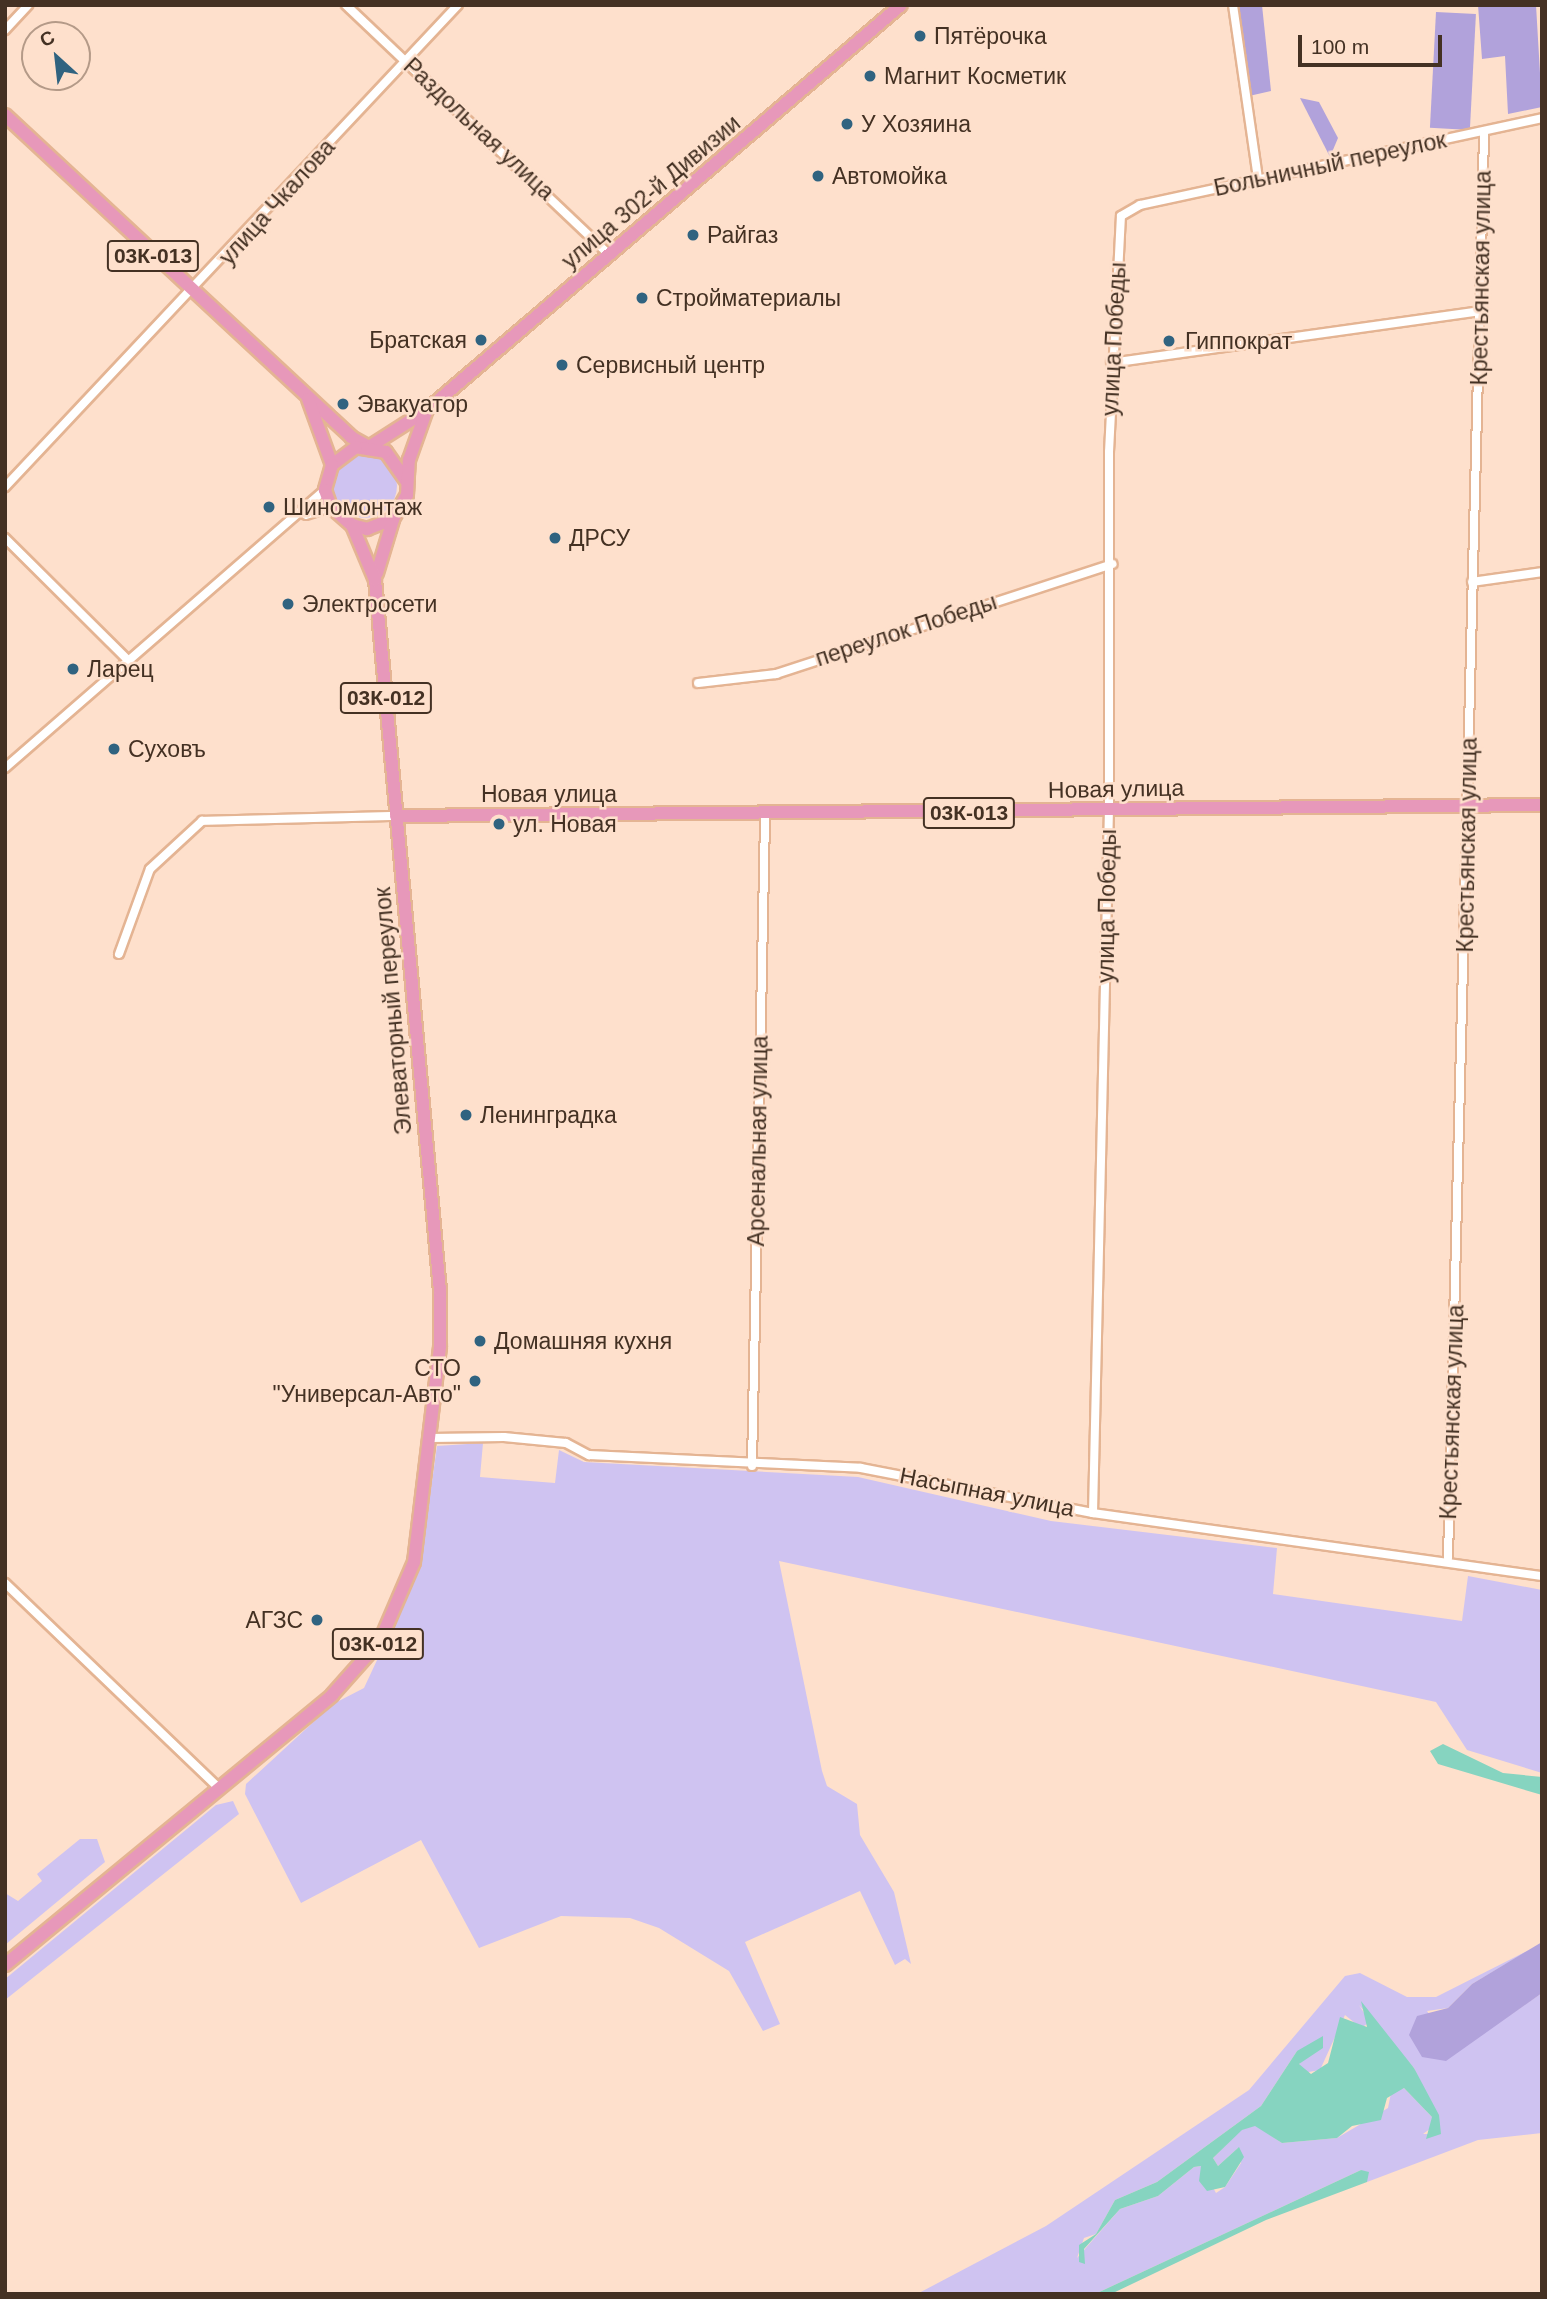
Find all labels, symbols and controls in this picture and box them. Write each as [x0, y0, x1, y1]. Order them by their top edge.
north arrow [21, 21, 91, 91]
scale bar [1302, 21, 1446, 65]
place label: Пятёрочка [934, 22, 1047, 50]
text: С [36, 26, 58, 51]
marker: Пятёрочка [912, 28, 928, 44]
text: 100 m [1311, 35, 1369, 58]
street label: Раздольная улица [398, 52, 560, 206]
place label: Магнит Косметик [884, 62, 1066, 90]
marker: Магнит Косметик [862, 68, 878, 84]
street label: улица 302-й Дивизии [556, 109, 746, 275]
place label: У Хозяина [861, 110, 971, 138]
marker: У Хозяина [839, 116, 855, 132]
street label: Больничный переулок [1211, 126, 1449, 202]
street label: улица Чкалова [213, 133, 341, 271]
place label: Автомойка [832, 162, 947, 190]
marker: Автомойка [810, 168, 826, 184]
street label: Крестьянская улица [1465, 170, 1497, 386]
place label: Райгаз [707, 221, 778, 249]
marker: Райгаз [685, 227, 701, 243]
road number: 03К-013 [106, 238, 200, 274]
street label: улица Победы [1096, 261, 1132, 417]
place label: Стройматериалы [656, 284, 841, 312]
marker: Стройматериалы [634, 290, 650, 306]
place label: Братская [369, 326, 467, 354]
place label: Гиппократ [1185, 327, 1292, 355]
marker: Гиппократ [1159, 331, 1179, 351]
marker: Братская [473, 332, 489, 348]
place label: Сервисный центр [576, 351, 765, 379]
marker: Сервисный центр [554, 357, 570, 373]
place label: Эвакуатор [357, 390, 468, 418]
marker: Эвакуатор [335, 396, 351, 412]
place label: Шиномонтаж [283, 493, 422, 521]
marker: Шиномонтаж [261, 499, 277, 515]
place label: ДРСУ [569, 524, 630, 552]
marker: ДРСУ [547, 530, 563, 546]
street label: переулок Победы [812, 588, 1000, 672]
place label: Электросети [302, 590, 437, 618]
marker: Электросети [280, 596, 296, 612]
place label: Ларец [87, 655, 154, 683]
marker: Ларец [65, 661, 81, 677]
road number: 03К-012 [339, 680, 433, 716]
place label: Суховъ [128, 735, 206, 763]
street label: Крестьянская улица [1451, 737, 1483, 953]
marker: Суховъ [106, 741, 122, 757]
street label: Новая улица [1048, 774, 1184, 804]
street label: Новая улица [481, 780, 617, 808]
road number: 03К-013 [922, 796, 1016, 830]
place label: ул. Новая [513, 810, 617, 838]
marker: ул. Новая [491, 816, 507, 832]
street label: улица Победы [1092, 829, 1122, 983]
street label: Элеваторный переулок [368, 886, 418, 1136]
street label: Арсенальная улица [742, 1035, 774, 1247]
place label: Ленинградка [480, 1101, 617, 1129]
marker: Ленинградка [458, 1107, 474, 1123]
street label: Крестьянская улица [1434, 1304, 1470, 1520]
place label: Домашняя кухня [494, 1327, 672, 1355]
marker: Домашняя кухня [472, 1333, 488, 1349]
place label: СТО "Универсал-Авто" [273, 1354, 461, 1408]
marker: СТО "Универсал-Авто" [467, 1373, 483, 1389]
street label: Насыпная улица [897, 1462, 1077, 1522]
place label: АГЗС [245, 1606, 303, 1634]
marker: АГЗС [309, 1612, 325, 1628]
road number: 03К-012 [331, 1626, 425, 1662]

